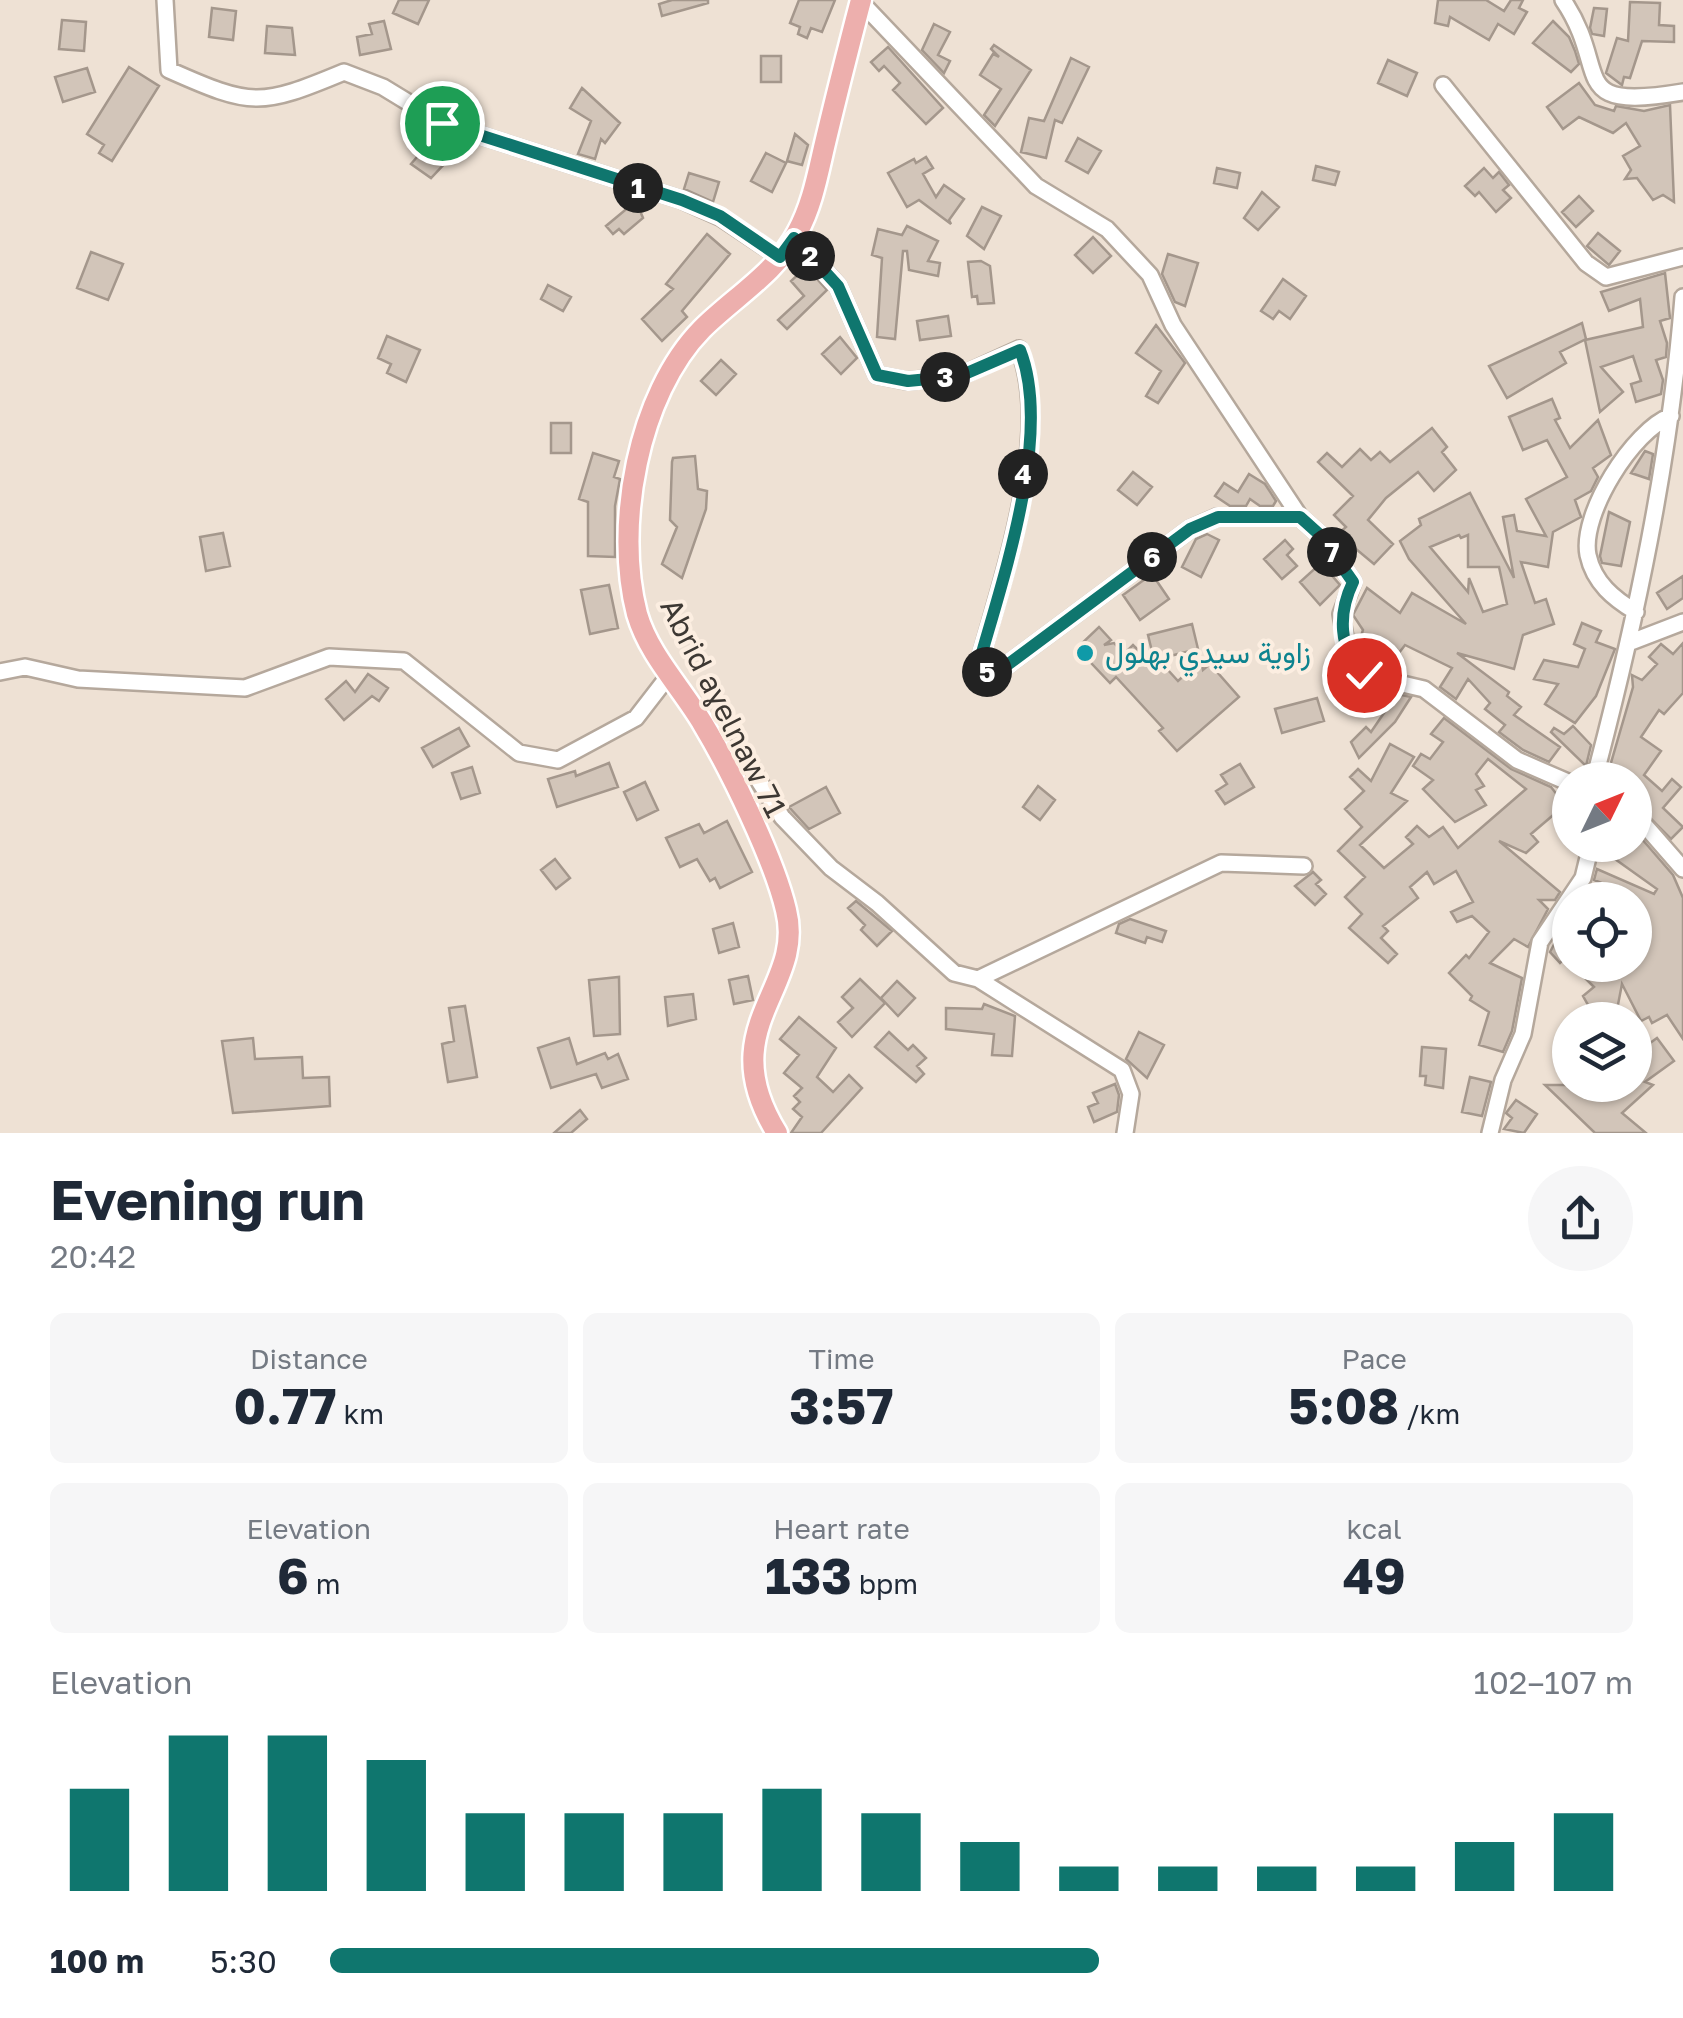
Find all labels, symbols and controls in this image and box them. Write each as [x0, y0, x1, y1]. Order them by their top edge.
pin [400, 81, 485, 166]
icon: arrive [415, 96, 470, 151]
pin: 1 [613, 163, 663, 213]
text: 1 [631, 171, 645, 204]
pin: 2 [785, 231, 835, 281]
text: 2 [801, 239, 819, 272]
pin: 3 [920, 352, 970, 402]
text: 3 [936, 360, 954, 393]
pin: 4 [998, 449, 1048, 499]
text: 4 [1014, 457, 1032, 490]
pin: 7 [1307, 527, 1357, 577]
pin: 6 [1127, 532, 1177, 582]
text: 7 [1324, 535, 1340, 568]
text: 6 [1143, 540, 1161, 573]
street label: Abrid aɣelnaw 71 [653, 592, 795, 823]
pin [1322, 633, 1407, 718]
place label: زاوية سيدي بهلول [1105, 634, 1311, 677]
marker: زاوية سيدي بهلول [1074, 642, 1096, 664]
pin: 5 [962, 647, 1012, 697]
icon: check [1337, 648, 1392, 703]
text: 5 [978, 655, 996, 688]
north arrow [1552, 762, 1652, 862]
map controls [1552, 762, 1652, 1102]
button: locate [1552, 882, 1652, 982]
button: layers [1552, 1002, 1652, 1102]
text: Evening run [50, 1166, 365, 1232]
button: share [1528, 1166, 1633, 1271]
text: 20:42 [50, 1237, 136, 1275]
text: Distance [250, 1342, 368, 1375]
text: Time [809, 1342, 874, 1375]
text: Pace [1341, 1342, 1407, 1375]
text: 0.77 [234, 1375, 337, 1435]
text: 3:57 [789, 1375, 894, 1435]
text: 5:08 [1288, 1375, 1399, 1435]
text: km [337, 1397, 384, 1430]
text: /km [1399, 1397, 1460, 1430]
text: Elevation [247, 1512, 371, 1545]
text: Heart rate [773, 1512, 910, 1545]
text: kcal [1347, 1512, 1402, 1545]
text: 6 [277, 1545, 309, 1605]
text: 133 [765, 1545, 852, 1605]
text: 49 [1343, 1545, 1406, 1605]
text: m [309, 1567, 341, 1600]
text: bpm [852, 1567, 918, 1600]
text: Elevation [50, 1663, 192, 1701]
text: 102–107 m [1473, 1663, 1633, 1701]
text: 100 m [50, 1942, 144, 1980]
text: 5:30 [210, 1942, 277, 1980]

